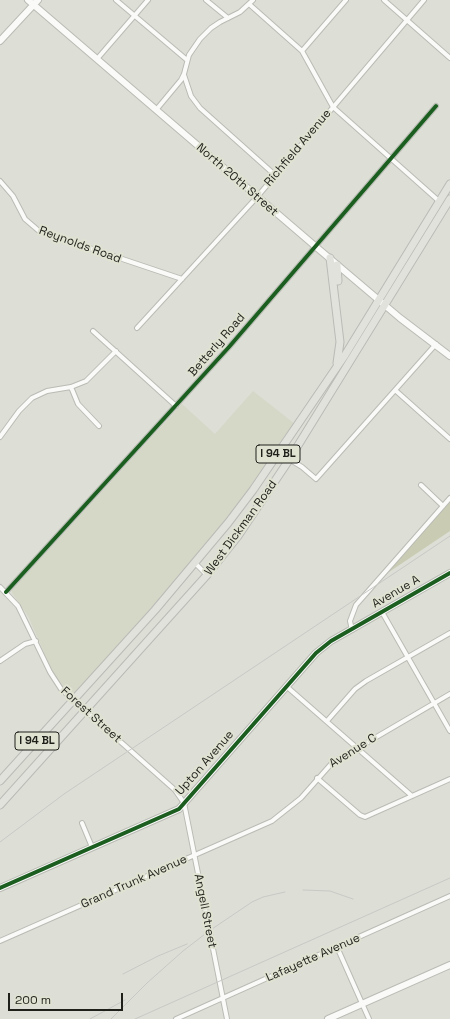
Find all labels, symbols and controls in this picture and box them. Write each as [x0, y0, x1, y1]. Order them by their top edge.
street label: Richfield Avenue [262, 107, 334, 189]
street label: North 20th Street [193, 141, 281, 219]
street label: Reynolds Road [37, 223, 123, 267]
street label: Betterly Road [186, 311, 248, 379]
road number: I 94 BL [256, 445, 300, 463]
street label: West Dickman Road [202, 478, 280, 578]
street label: Avenue A [369, 573, 423, 611]
street label: Forest Street [58, 684, 124, 746]
street label: Upton Avenue [173, 728, 237, 798]
street label: Avenue C [327, 731, 379, 771]
road number: I 94 BL [15, 732, 59, 750]
street label: Grand Trunk Avenue [79, 852, 189, 912]
street label: Angell Street [191, 873, 219, 949]
street label: Lafayette Avenue [264, 931, 362, 985]
scale bar [10, 985, 125, 1011]
text: 200 m [15, 992, 51, 1008]

